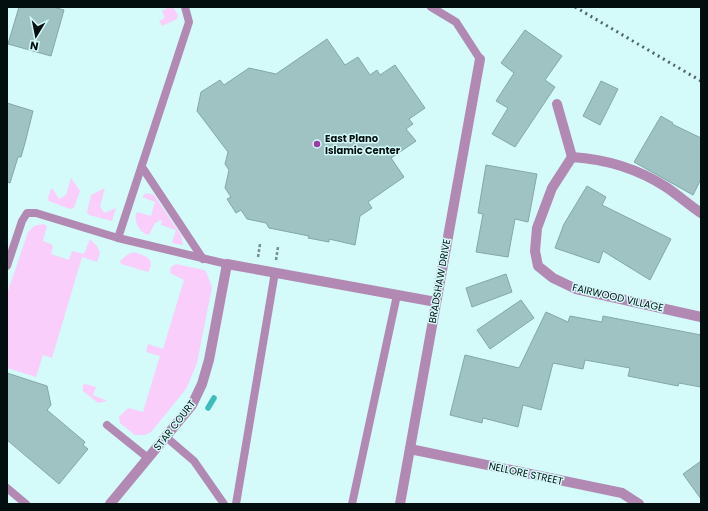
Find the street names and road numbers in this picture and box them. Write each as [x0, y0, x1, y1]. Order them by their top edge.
street label: BRADSHAW DRIVE [425, 238, 454, 324]
street label: FAIRWOOD VILLAGE [571, 280, 665, 315]
street label: STAR COURT [150, 396, 199, 454]
street label: NELLORE STREET [487, 458, 565, 489]

